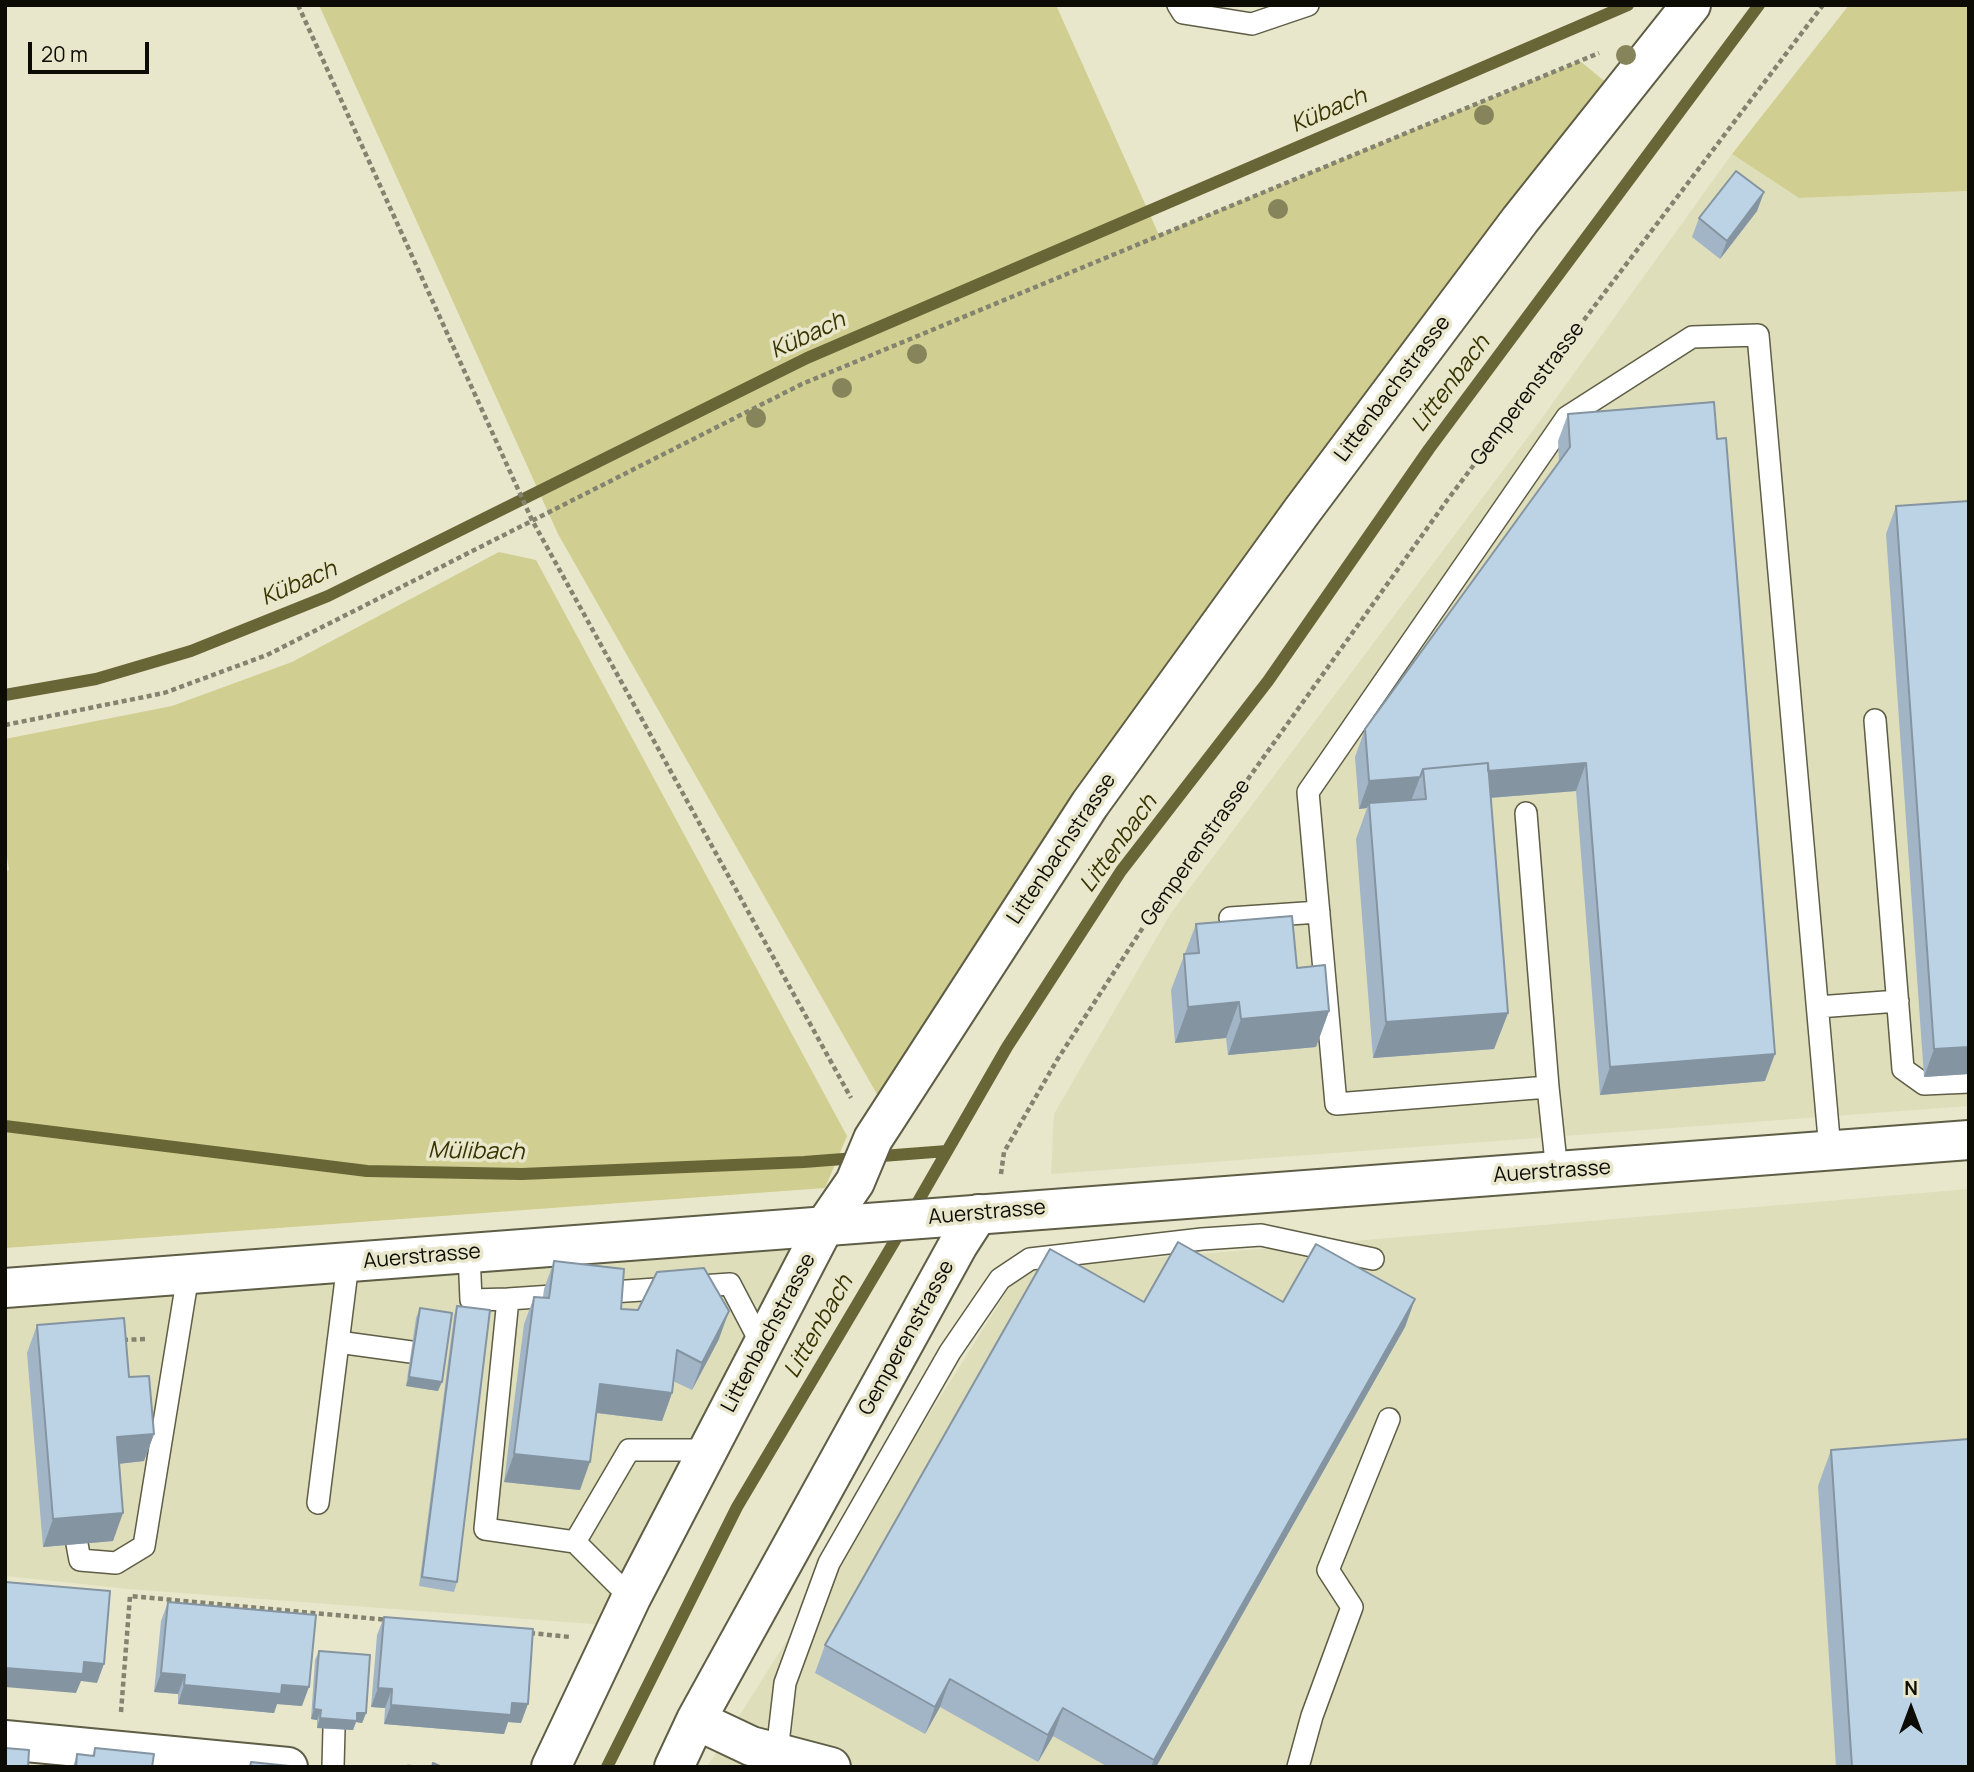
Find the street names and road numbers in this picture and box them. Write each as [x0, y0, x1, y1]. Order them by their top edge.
street label: Littenbachstrasse [1330, 311, 1456, 467]
street label: Gemperenstrasse [1466, 317, 1590, 471]
street label: Littenbachstrasse [1002, 769, 1122, 929]
street label: Gemperenstrasse [1136, 775, 1256, 931]
street label: Auerstrasse [1492, 1155, 1612, 1189]
street label: Auerstrasse [927, 1195, 1047, 1231]
street label: Auerstrasse [362, 1239, 482, 1275]
street label: Littenbachstrasse [716, 1249, 822, 1417]
street label: Gemperenstrasse [854, 1256, 960, 1420]

